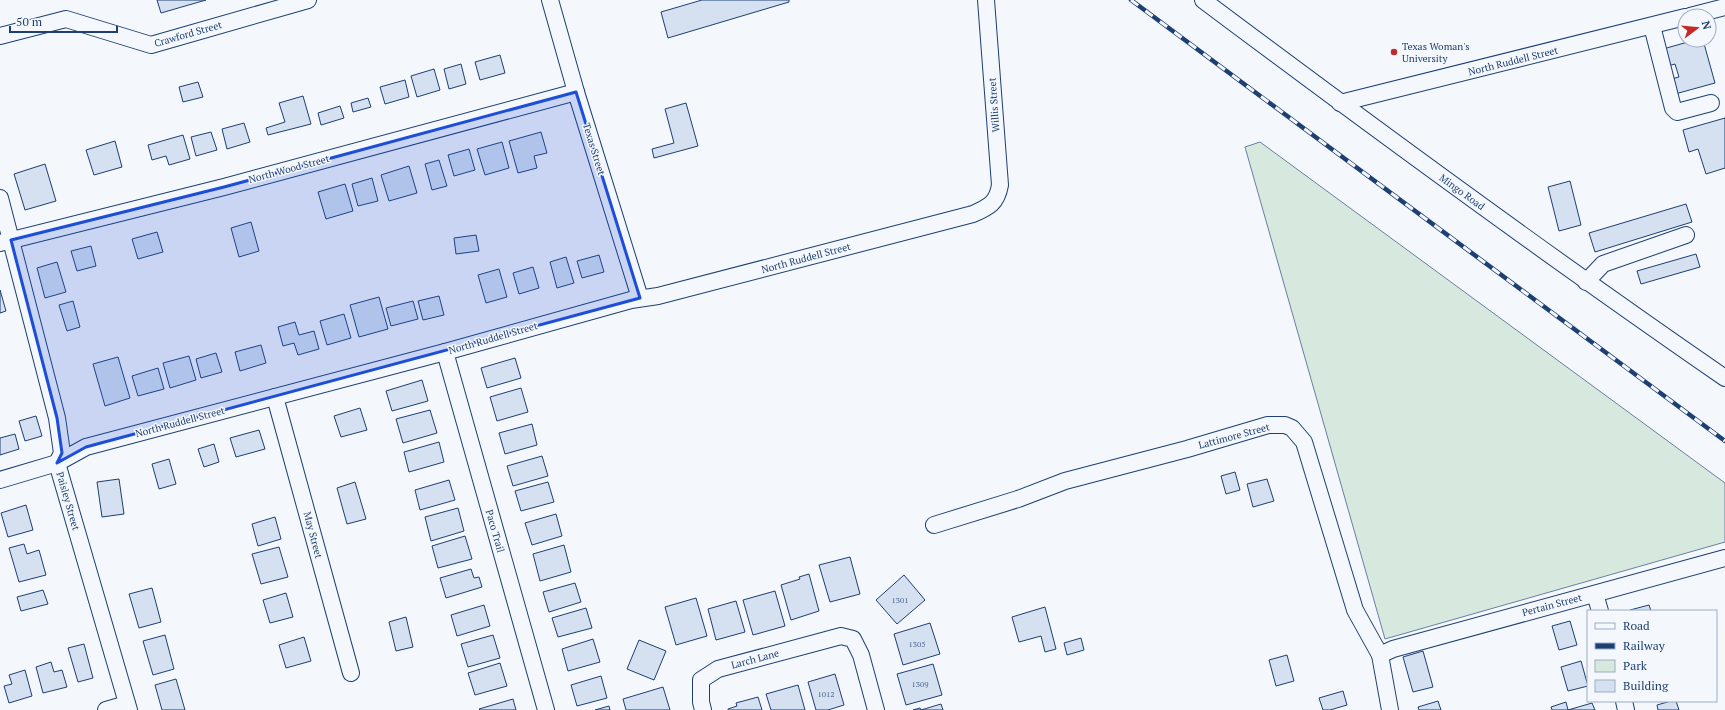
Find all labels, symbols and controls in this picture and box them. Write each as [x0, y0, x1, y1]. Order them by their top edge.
scale bar [10, 8, 117, 34]
north arrow [1677, 8, 1717, 48]
text: 50 m [16, 14, 43, 29]
street label: Crawford Street [153, 18, 224, 50]
text: N [1699, 19, 1715, 32]
place label: Texas Woman's University [1402, 40, 1470, 65]
street label: North Ruddell Street [1467, 43, 1560, 78]
marker: Texas Woman's University [1389, 47, 1399, 57]
street label: Willis Street [986, 77, 1002, 133]
street label: Texas Street [580, 121, 608, 177]
street label: North Wood Street [247, 152, 331, 186]
street label: Mingo Road [1437, 171, 1488, 213]
street label: North Ruddell Street [760, 240, 852, 276]
street label: North Ruddell Street [447, 319, 539, 357]
street label: North Ruddell Street [134, 404, 226, 440]
street label: Lattimore Street [1197, 420, 1271, 452]
street label: Paisley Street [53, 470, 83, 532]
street label: Paco Trail [483, 508, 507, 554]
street label: May Street [301, 510, 326, 560]
street label: Pertain Street [1521, 591, 1584, 619]
house number: 1301 [891, 595, 909, 605]
legend [1587, 610, 1717, 702]
text: Road [1623, 618, 1650, 633]
text: Railway [1623, 638, 1666, 653]
house number: 1305 [908, 639, 926, 649]
street label: Larch Lane [730, 646, 780, 672]
text: Park [1623, 658, 1648, 673]
text: Building [1623, 678, 1669, 693]
house number: 1309 [911, 679, 929, 689]
house number: 1012 [817, 689, 835, 699]

